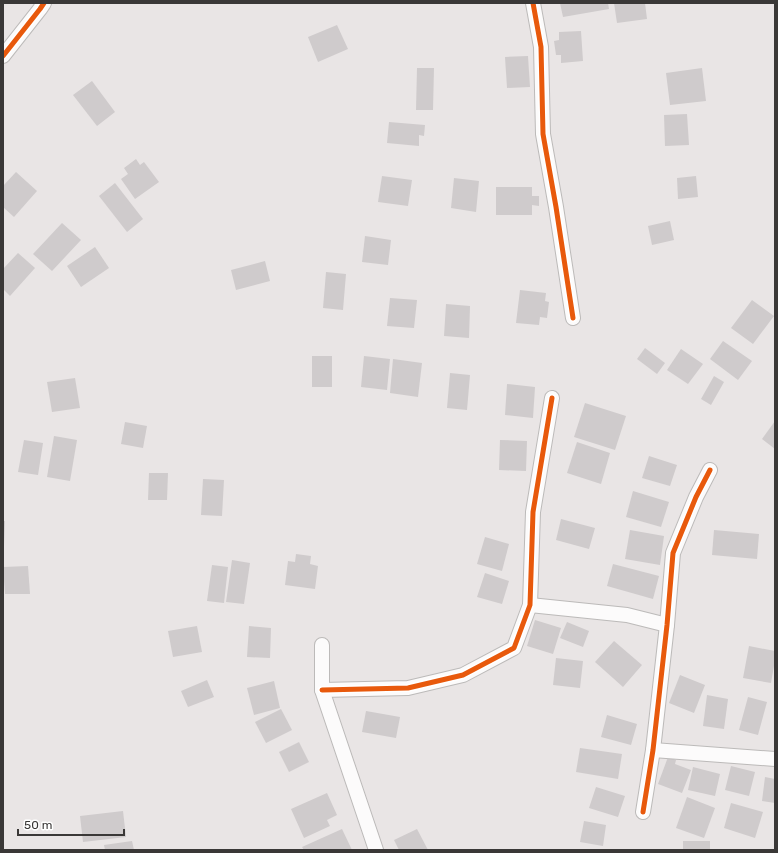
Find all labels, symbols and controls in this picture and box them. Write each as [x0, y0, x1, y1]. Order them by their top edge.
scale bar [18, 811, 124, 837]
text: 50 m [24, 818, 52, 832]

